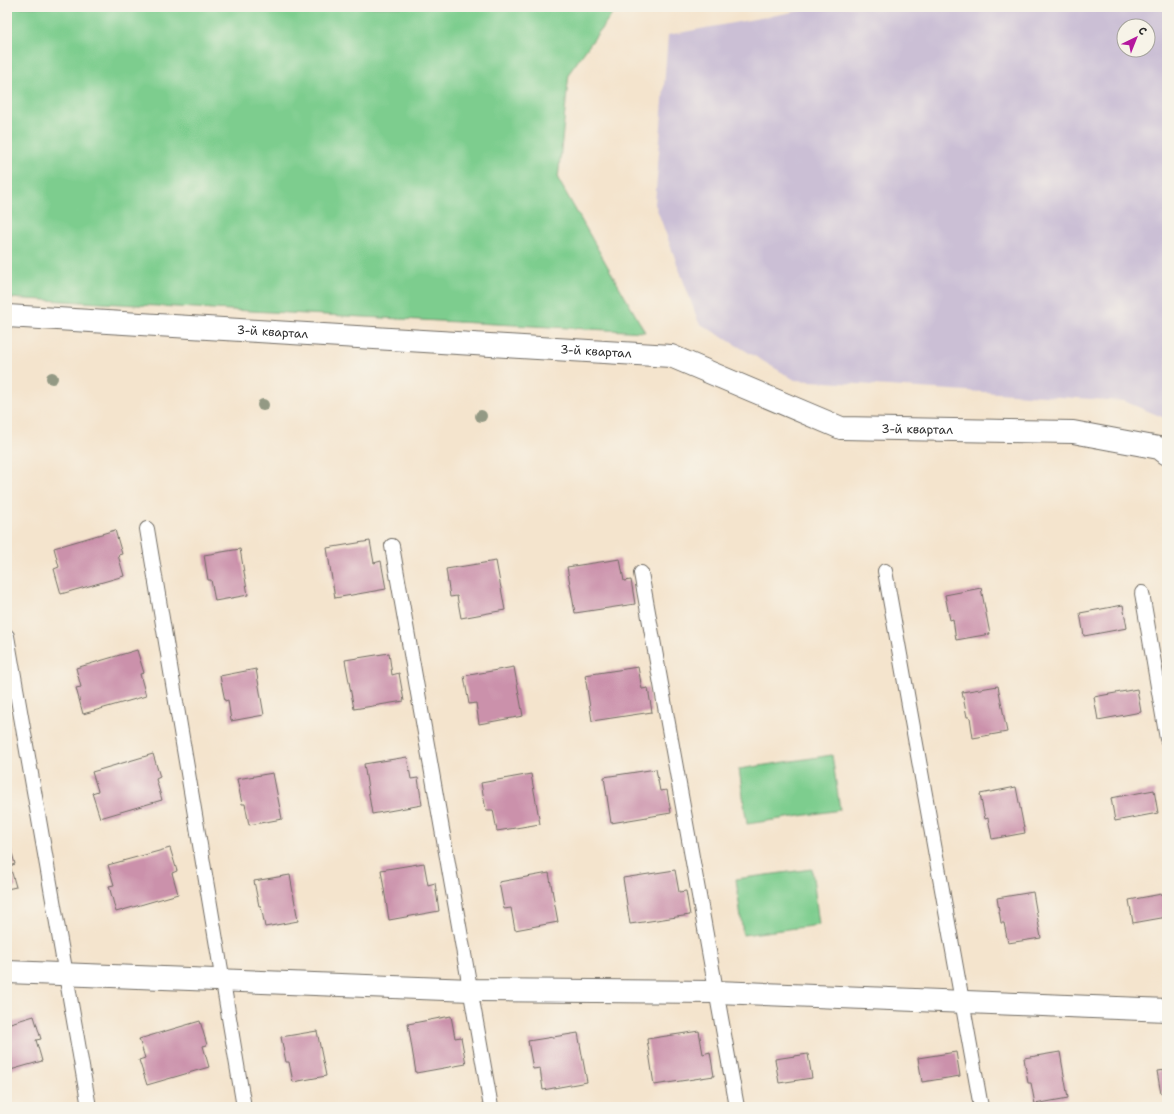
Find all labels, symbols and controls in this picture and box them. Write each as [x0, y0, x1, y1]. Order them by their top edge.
north arrow [1116, 18, 1156, 58]
text: С [1135, 23, 1150, 39]
street label: 3-й квартал [236, 322, 309, 342]
street label: 3-й квартал [560, 341, 632, 362]
street label: 3-й квартал [881, 421, 953, 438]

